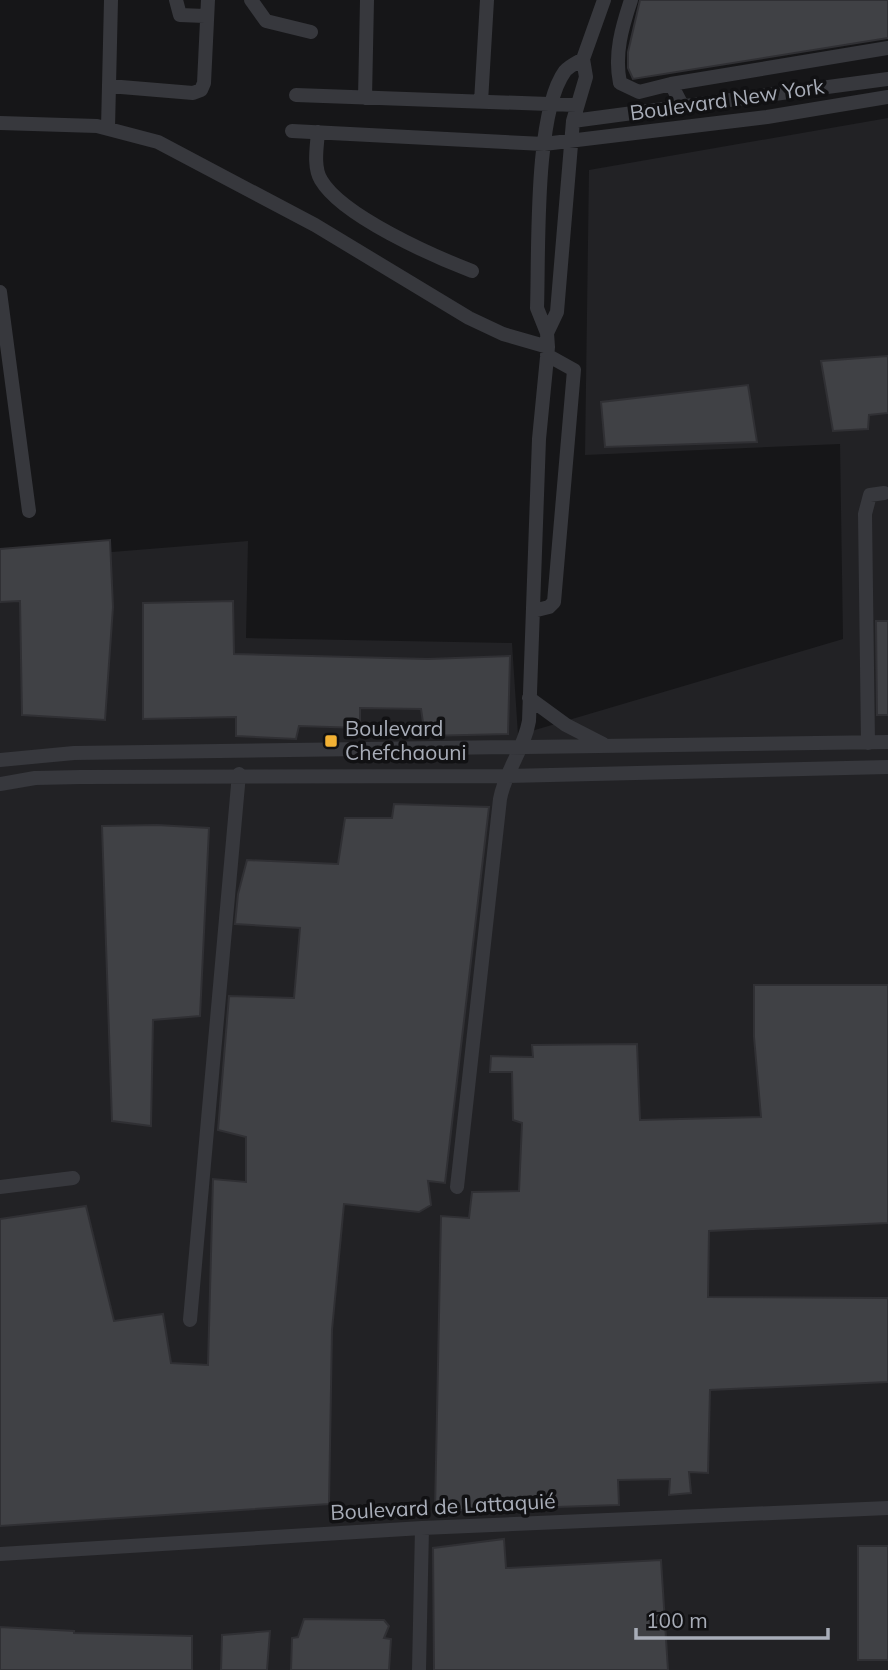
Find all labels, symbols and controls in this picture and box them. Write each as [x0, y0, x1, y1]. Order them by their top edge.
street label: Boulevard New York [628, 72, 826, 126]
place label: Boulevard Chefchaouni [345, 715, 467, 765]
marker: Boulevard Chefchaouni [323, 733, 339, 749]
street label: Boulevard de Lattaquié [330, 1487, 556, 1525]
scale bar [636, 1596, 828, 1640]
text: 100 m [646, 1607, 708, 1633]

